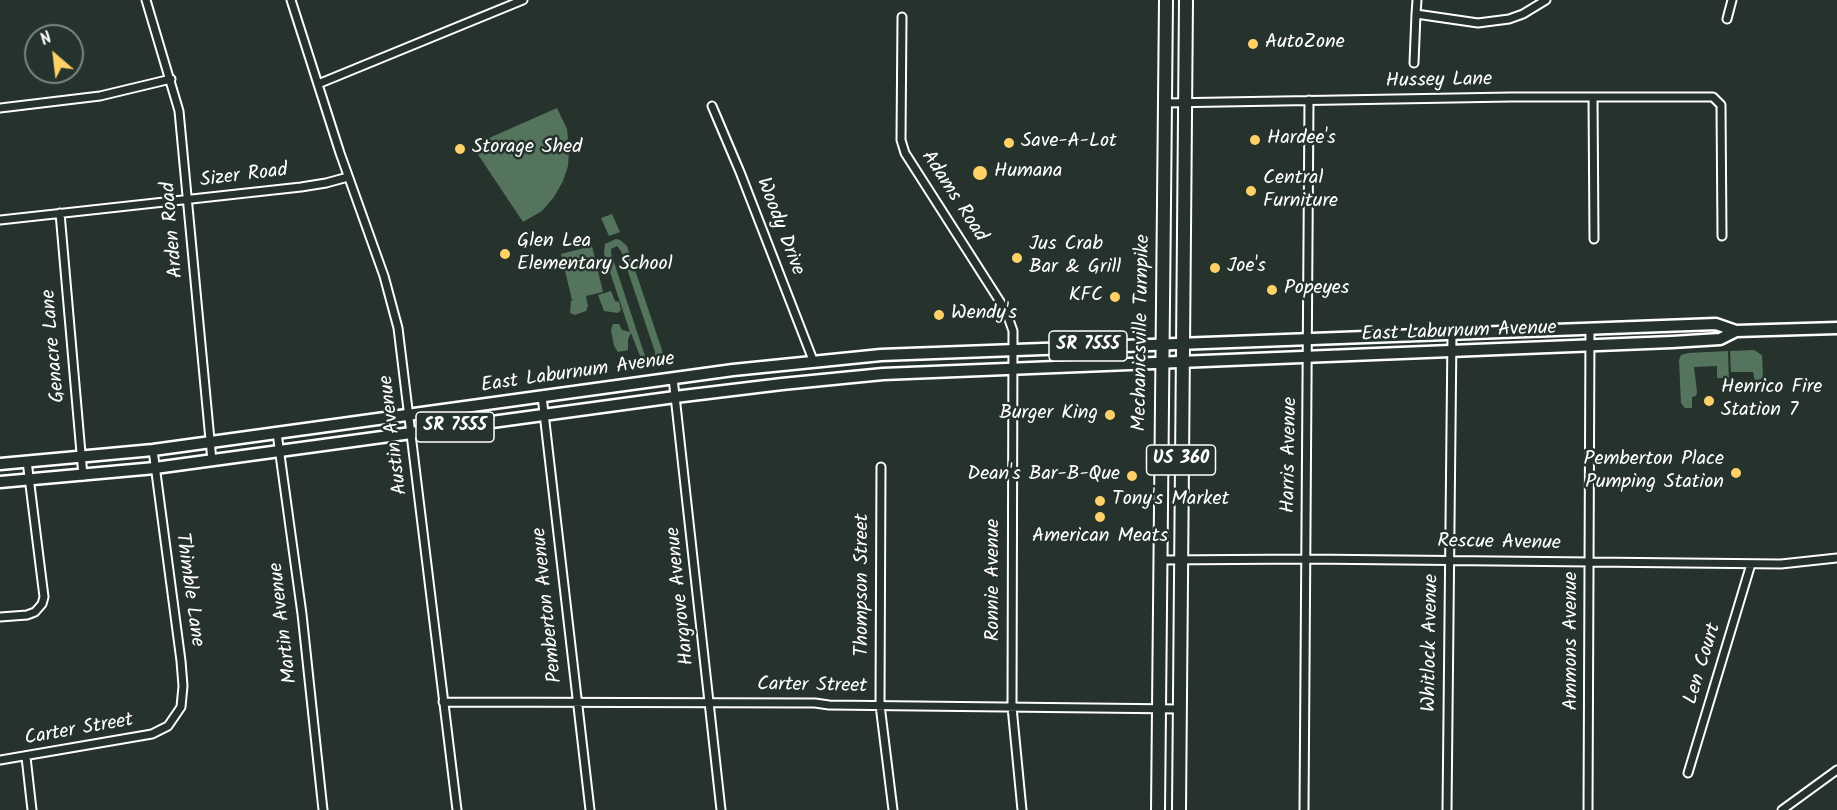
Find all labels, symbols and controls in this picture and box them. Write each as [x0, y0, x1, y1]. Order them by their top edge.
north arrow [24, 24, 84, 84]
text: N [36, 26, 57, 53]
place label: AutoZone [1265, 32, 1345, 56]
marker: AutoZone [1246, 37, 1260, 51]
street label: Hussey Lane [1386, 69, 1492, 95]
place label: Hardee's [1267, 128, 1336, 152]
place label: Save-A-Lot [1021, 131, 1117, 155]
marker: Hardee's [1248, 133, 1262, 147]
marker: Save-A-Lot [1002, 136, 1016, 150]
place label: Storage Shed [472, 137, 582, 161]
marker: Storage Shed [453, 142, 467, 156]
street label: Adams Road [915, 147, 991, 247]
street label: Sizer Road [199, 160, 289, 194]
place label: Humana [994, 161, 1062, 185]
marker: Humana [971, 164, 989, 182]
place label: Central Furniture [1263, 168, 1338, 215]
street label: Woody Drive [749, 175, 809, 279]
street label: Arden Road [158, 181, 190, 279]
marker: Central Furniture [1244, 184, 1258, 198]
place label: Glen Lea Elementary School [517, 231, 673, 278]
place label: Jus Crab Bar & Grill [1029, 234, 1121, 281]
street label: Mechanicsville Turnpike [1129, 234, 1157, 432]
marker: Glen Lea Elementary School [498, 247, 512, 261]
marker: Jus Crab Bar & Grill [1010, 251, 1024, 265]
place label: Joe's [1227, 256, 1266, 280]
marker: Joe's [1208, 261, 1222, 275]
place label: Popeyes [1284, 278, 1349, 302]
marker: Popeyes [1265, 283, 1279, 297]
place label: KFC [1069, 285, 1103, 309]
street label: Genacre Lane [38, 288, 72, 404]
marker: KFC [1108, 290, 1122, 304]
place label: Wendy's [951, 303, 1017, 327]
marker: Wendy's [932, 308, 946, 322]
street label: East Laburnum Avenue [1361, 318, 1557, 348]
road number: SR 7555 [1049, 331, 1127, 361]
street label: East Laburnum Avenue [480, 349, 676, 399]
street label: Austin Avenue [376, 374, 414, 496]
place label: Henrico Fire Station 7 [1721, 377, 1822, 424]
marker: Henrico Fire Station 7 [1702, 394, 1716, 408]
street label: Harris Avenue [1278, 397, 1304, 513]
place label: Burger King [999, 403, 1098, 427]
marker: Burger King [1103, 408, 1117, 422]
road number: SR 7555 [416, 412, 494, 442]
road number: US 360 [1146, 445, 1216, 475]
place label: Pemberton Place Pumping Station [1584, 449, 1724, 496]
place label: Dean's Bar-B-Que [967, 464, 1120, 488]
marker: Pemberton Place Pumping Station [1729, 466, 1743, 480]
marker: Dean's Bar-B-Que [1125, 469, 1139, 483]
place label: Tony's Market [1112, 489, 1229, 513]
marker: Tony's Market [1093, 494, 1107, 508]
marker: American Meats [1093, 510, 1107, 524]
street label: Thompson Street [852, 514, 876, 656]
street label: Ronnie Avenue [983, 519, 1007, 641]
street label: Pemberton Avenue [529, 526, 569, 684]
street label: Hargrove Avenue [663, 526, 701, 666]
place label: American Meats [1032, 526, 1168, 550]
street label: Rescue Avenue [1437, 531, 1561, 557]
street label: Thimble Lane [168, 532, 208, 648]
street label: Martin Avenue [266, 561, 304, 685]
street label: Ammons Avenue [1561, 571, 1585, 711]
street label: Whitlock Avenue [1419, 574, 1445, 712]
street label: Len Court [1680, 621, 1728, 707]
street label: Carter Street [757, 674, 867, 700]
street label: Carter Street [23, 710, 135, 752]

